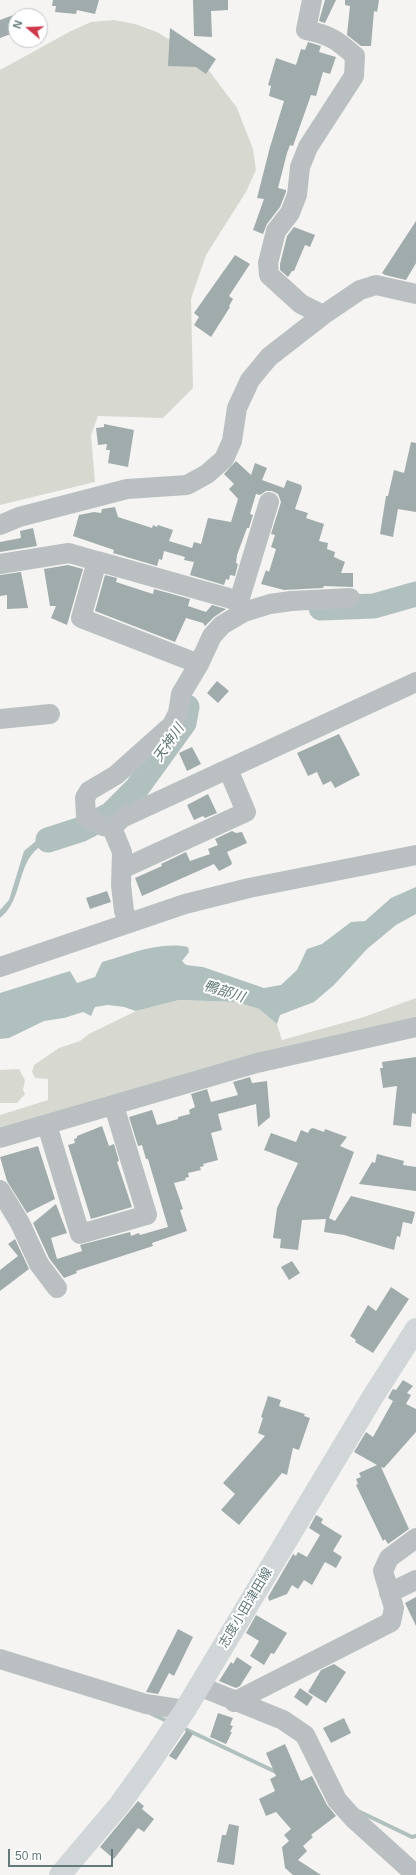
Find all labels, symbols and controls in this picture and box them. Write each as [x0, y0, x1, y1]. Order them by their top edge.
north arrow [8, 8, 48, 48]
text: N [11, 19, 25, 30]
water label: 天神川 [150, 721, 188, 765]
water label: 鴨部川 [201, 978, 247, 1006]
street label: 志度小田津田線 [216, 1565, 276, 1651]
scale bar [10, 1841, 115, 1867]
text: 50 m [15, 1849, 42, 1863]

